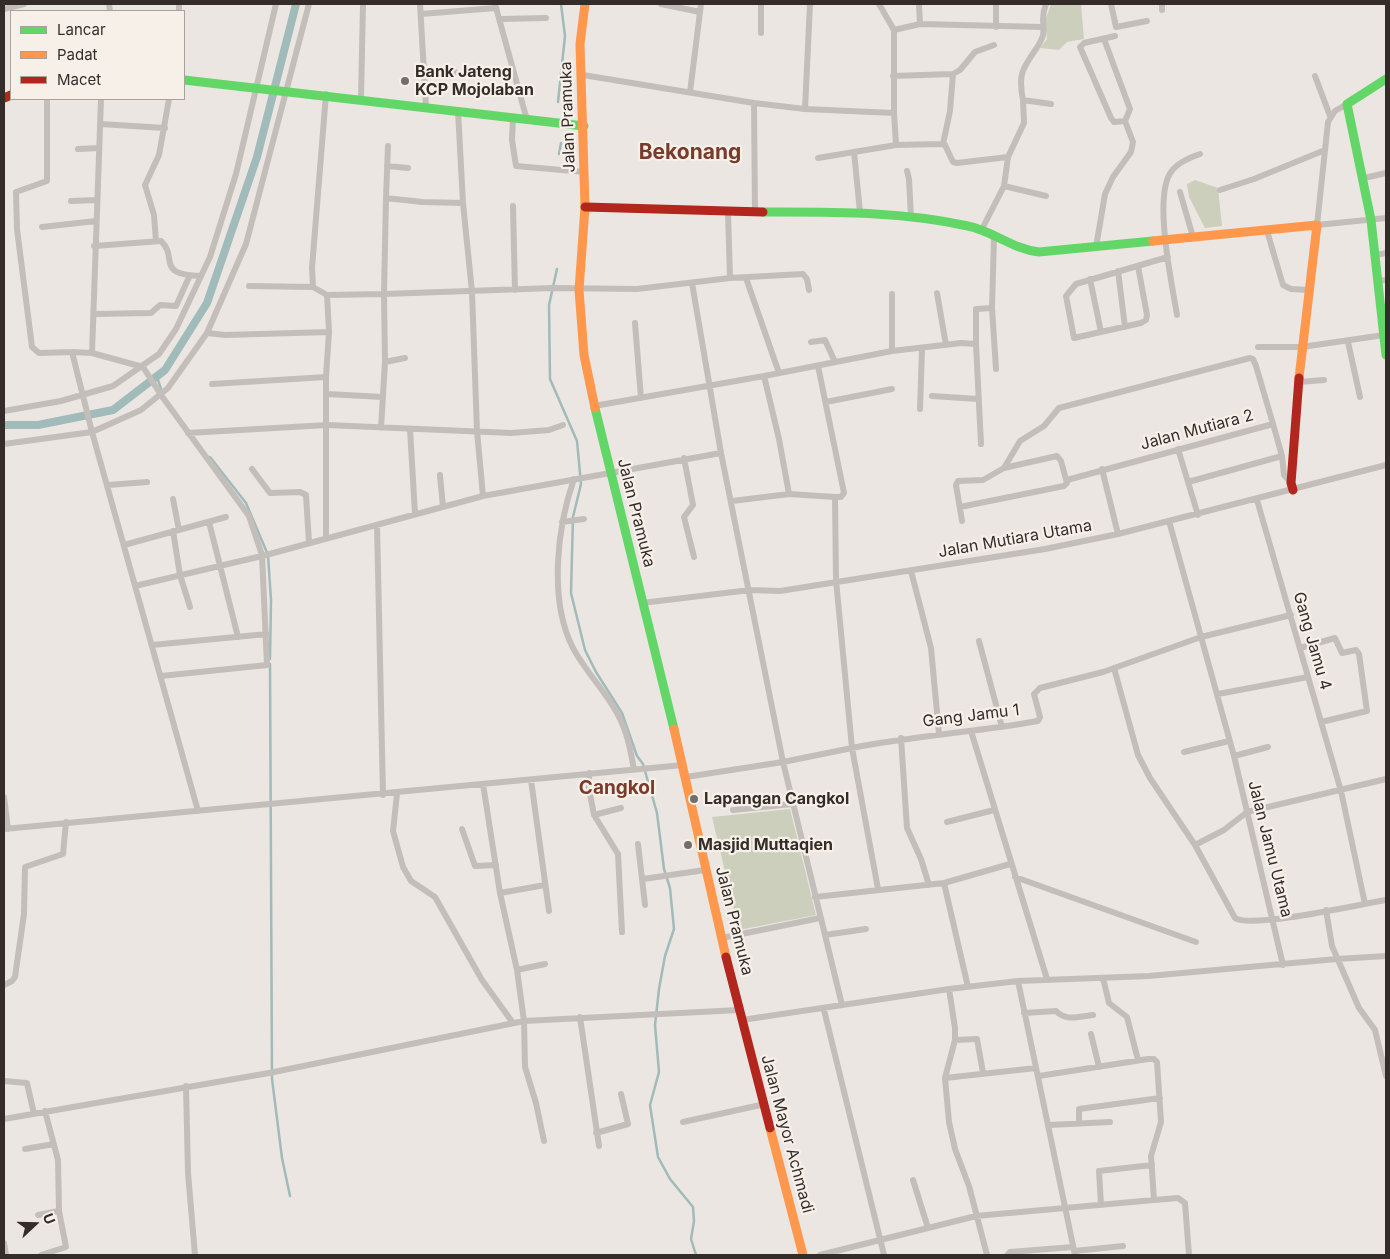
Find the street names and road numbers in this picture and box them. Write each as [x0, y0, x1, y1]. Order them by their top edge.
street label: Jalan Pramuka [556, 61, 580, 173]
street label: Jalan Mutiara 2 [1138, 406, 1256, 454]
street label: Jalan Pramuka [613, 457, 659, 569]
street label: Jalan Mutiara Utama [937, 516, 1093, 562]
street label: Gang Jamu 4 [1289, 590, 1335, 692]
street label: Gang Jamu 1 [922, 701, 1020, 731]
street label: Jalan Jamu Utama [1244, 779, 1296, 919]
street label: Jalan Pramuka [711, 865, 757, 977]
street label: Jalan Mayor Achmadi [757, 1053, 817, 1215]

